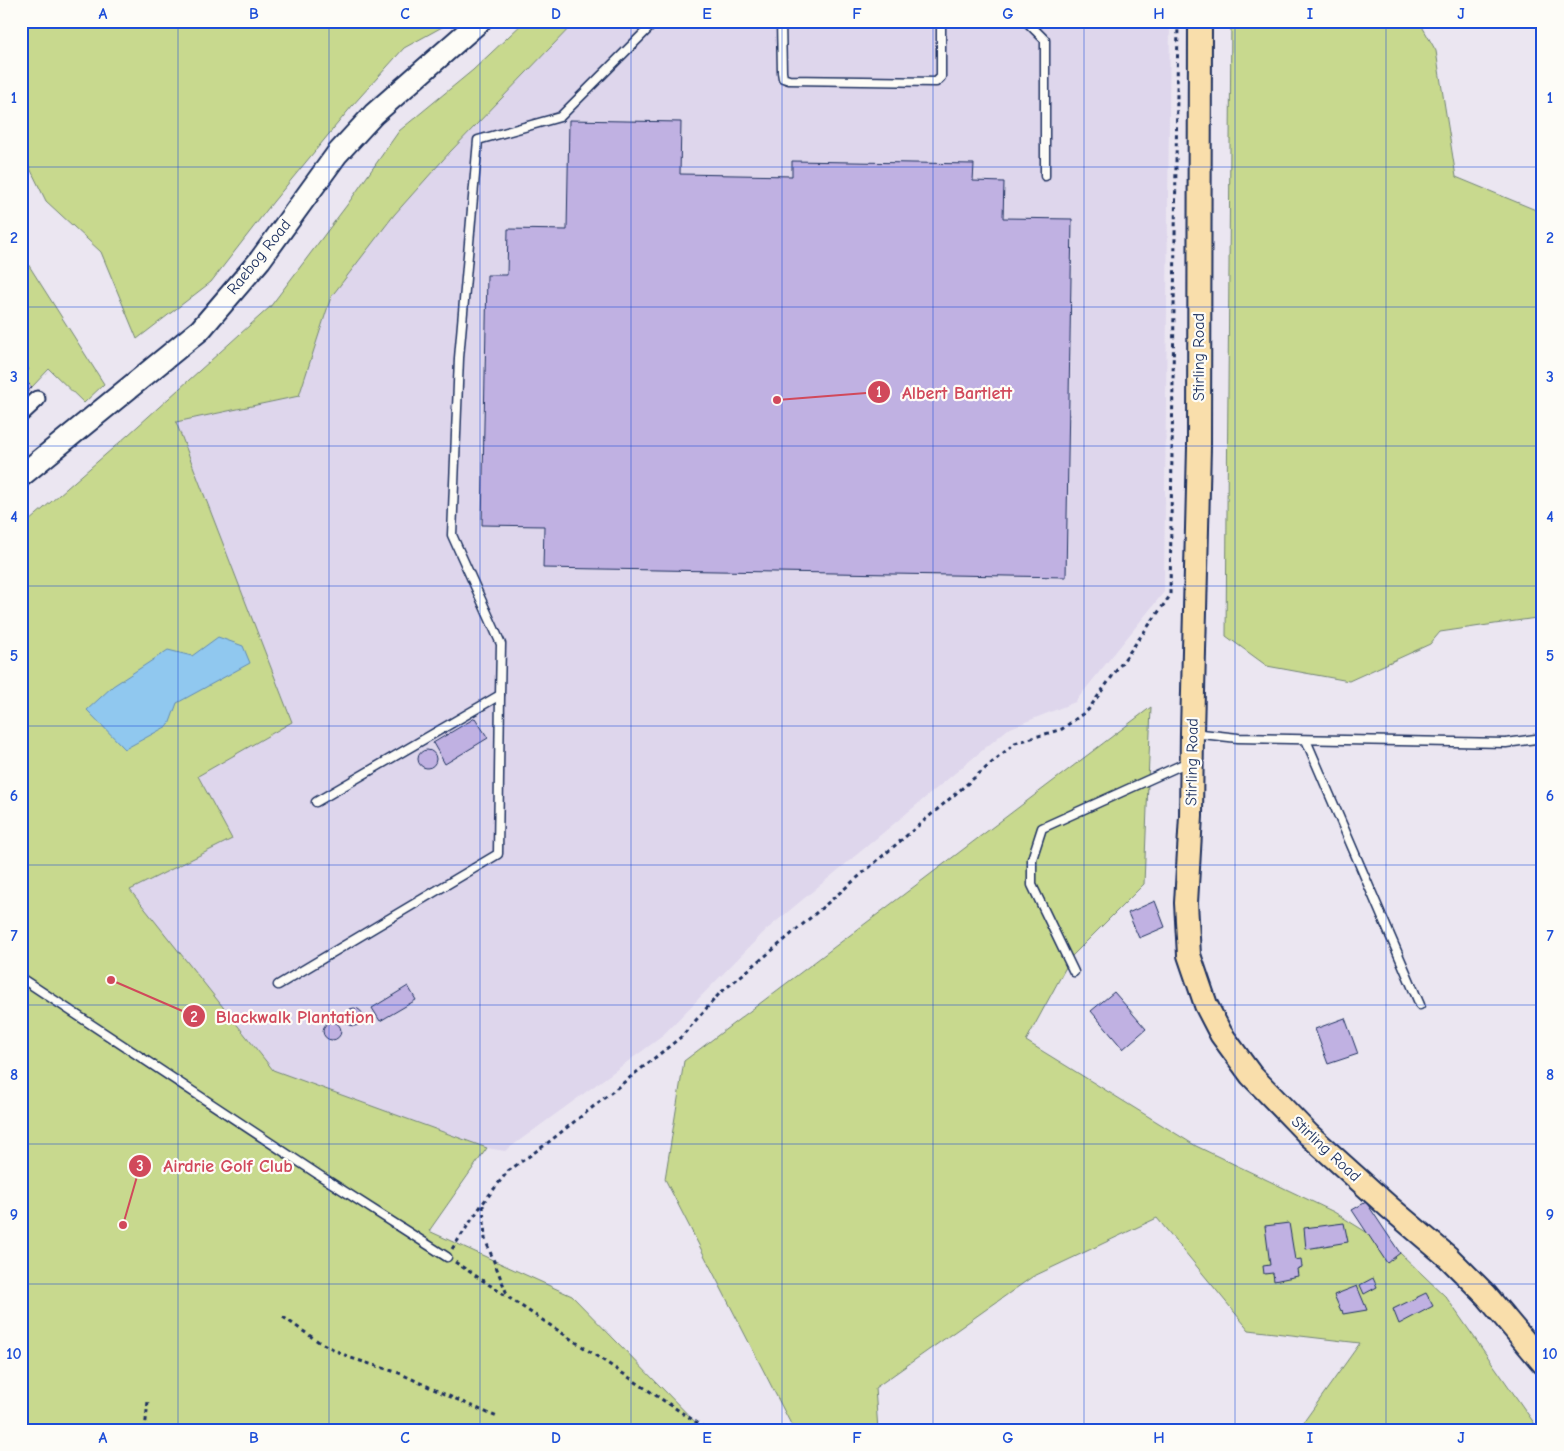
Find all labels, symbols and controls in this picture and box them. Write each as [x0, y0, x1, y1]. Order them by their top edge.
text: A [99, 5, 108, 23]
text: B [249, 5, 259, 23]
text: C [400, 5, 410, 23]
text: D [551, 5, 561, 23]
text: E [702, 5, 712, 23]
text: F [852, 5, 862, 23]
text: G [1002, 5, 1014, 23]
text: H [1153, 5, 1165, 23]
text: I [1307, 5, 1313, 23]
text: J [1457, 5, 1465, 23]
text: 1 [11, 89, 17, 107]
text: 1 [1547, 89, 1553, 107]
street label: Raebog Road [223, 216, 295, 298]
text: 2 [10, 229, 18, 247]
text: 2 [1546, 229, 1554, 247]
street label: Stirling Road [1190, 313, 1208, 401]
text: 3 [10, 368, 18, 386]
text: 3 [1546, 368, 1554, 386]
callout: Albert Bartlett [867, 376, 1022, 409]
text: 1 [876, 383, 882, 401]
text: Albert Bartlett [902, 383, 1013, 404]
text: 4 [10, 508, 18, 526]
text: 4 [1546, 508, 1554, 526]
text: 5 [10, 647, 18, 665]
text: 5 [1546, 647, 1554, 665]
street label: Stirling Road [1182, 718, 1202, 806]
text: 6 [10, 787, 18, 805]
text: 6 [1546, 787, 1554, 805]
text: 7 [10, 927, 18, 945]
text: 7 [1546, 927, 1554, 945]
callout: Blackwalk Plantation [181, 1000, 384, 1033]
text: Blackwalk Plantation [216, 1007, 374, 1028]
text: 2 [190, 1008, 198, 1026]
text: 8 [10, 1066, 18, 1084]
text: 8 [1546, 1066, 1554, 1084]
street label: Stirling Road [1288, 1112, 1364, 1186]
callout: Airdrie Golf Club [128, 1149, 302, 1182]
text: Airdrie Golf Club [163, 1156, 293, 1177]
text: 3 [136, 1157, 144, 1175]
text: 9 [10, 1206, 18, 1224]
text: 9 [1546, 1206, 1554, 1224]
text: 10 [6, 1345, 22, 1363]
text: 10 [1542, 1345, 1558, 1363]
text: A [99, 1429, 108, 1447]
text: B [249, 1429, 259, 1447]
text: C [400, 1429, 410, 1447]
text: D [551, 1429, 561, 1447]
text: E [702, 1429, 712, 1447]
text: F [852, 1429, 862, 1447]
text: G [1002, 1429, 1014, 1447]
text: H [1153, 1429, 1165, 1447]
text: I [1307, 1429, 1313, 1447]
text: J [1457, 1429, 1465, 1447]

